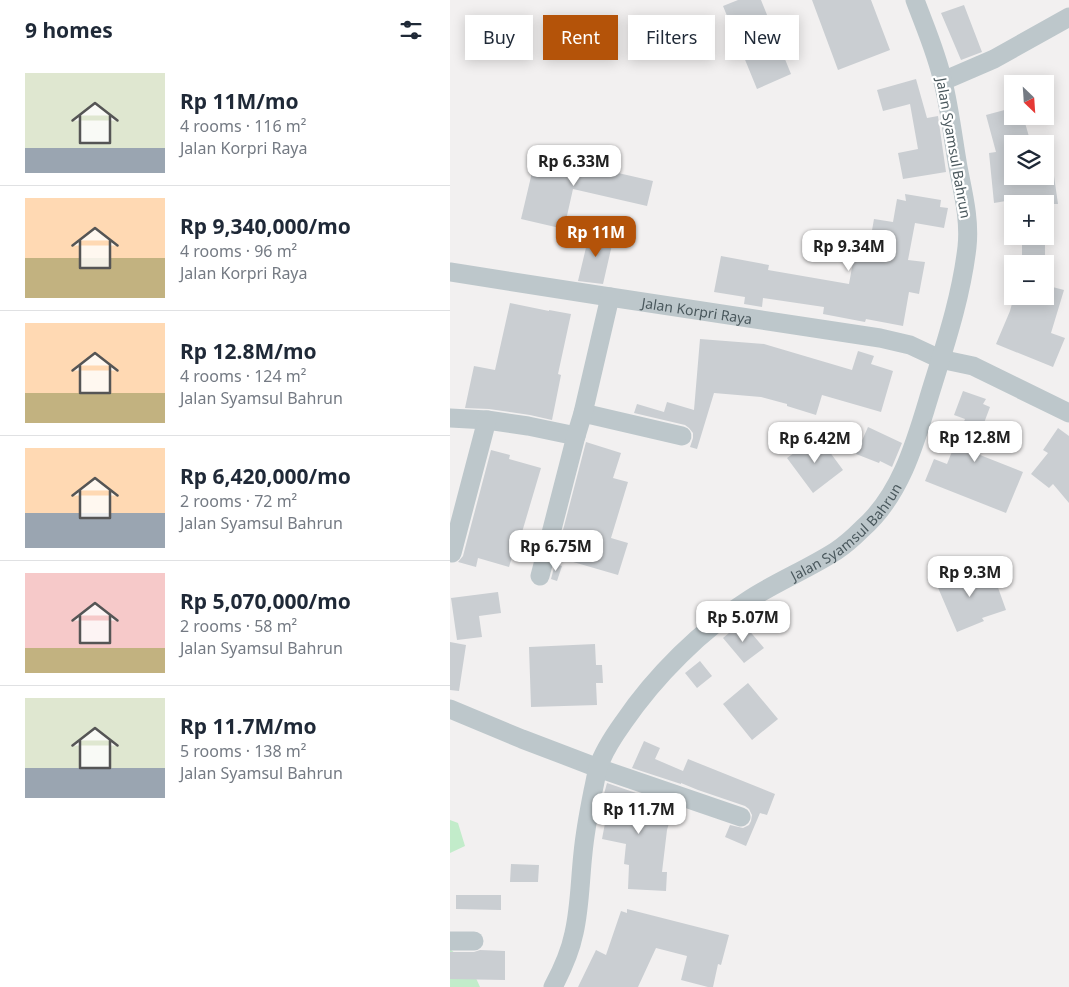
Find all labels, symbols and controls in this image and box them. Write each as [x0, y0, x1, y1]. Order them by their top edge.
chip: Buy [465, 15, 533, 60]
chip: Rent [543, 15, 618, 60]
chip: Filters [628, 15, 715, 60]
chip: New [725, 15, 799, 60]
text: 9 homes [25, 16, 113, 44]
icon: filters [397, 16, 425, 44]
street label: Jalan Syamsul Bahrun [932, 74, 976, 220]
north arrow [1004, 75, 1054, 125]
map controls [1004, 75, 1054, 305]
text: Rp 11M/mo [180, 87, 299, 115]
icon: home [65, 93, 125, 153]
text: 4 rooms · 116 m² [180, 115, 306, 137]
button: layers [1004, 135, 1054, 185]
text: Jalan Korpri Raya [180, 137, 308, 159]
pin: Rp 6.33M [522, 144, 626, 187]
text: Rp 6.33M [538, 150, 610, 172]
button: + [1004, 195, 1054, 245]
text: Rp 9,340,000/mo [180, 212, 351, 240]
pin: Rp 11M [555, 216, 637, 258]
icon: home [65, 218, 125, 278]
text: Rp 11M [567, 221, 625, 243]
pin: Rp 9.34M [797, 230, 901, 272]
text: Rp 9.34M [813, 235, 885, 257]
text: 4 rooms · 96 m² [180, 240, 297, 262]
button: − [1004, 255, 1054, 305]
text: Jalan Korpri Raya [180, 262, 308, 284]
street label: Jalan Korpri Raya [638, 292, 754, 328]
text: Rp 12.8M/mo [180, 337, 317, 365]
icon: home [65, 343, 125, 403]
text: 4 rooms · 124 m² [180, 365, 306, 387]
text: Jalan Syamsul Bahrun [180, 387, 343, 409]
pin: Rp 12.8M [923, 420, 1027, 463]
pin: Rp 6.42M [763, 422, 867, 464]
text: Rp 12.8M [939, 426, 1011, 448]
text: Rp 6.42M [779, 427, 851, 449]
text: Rp 6,420,000/mo [180, 462, 351, 490]
icon: home [65, 468, 125, 528]
street label: Jalan Syamsul Bahrun [785, 479, 905, 585]
text: 2 rooms · 72 m² [180, 490, 297, 512]
text: Jalan Syamsul Bahrun [180, 512, 343, 534]
pin: Rp 6.75M [504, 530, 608, 572]
text: Rp 6.75M [520, 535, 592, 557]
pin: Rp 9.3M [924, 556, 1016, 598]
text: Rp 9.3M [939, 561, 1001, 583]
text: Rp 5,070,000/mo [180, 587, 351, 615]
icon: home [65, 593, 125, 653]
pin: Rp 5.07M [691, 600, 795, 643]
text: Rp 5.07M [707, 606, 779, 628]
text: 2 rooms · 58 m² [180, 615, 297, 637]
text: Jalan Syamsul Bahrun [180, 637, 343, 659]
text: Rp 11.7M/mo [180, 712, 317, 740]
icon: home [65, 718, 125, 778]
text: 5 rooms · 138 m² [180, 740, 306, 762]
text: Jalan Syamsul Bahrun [180, 762, 343, 784]
pin: Rp 11.7M [587, 792, 691, 835]
text: Rp 11.7M [603, 798, 675, 820]

